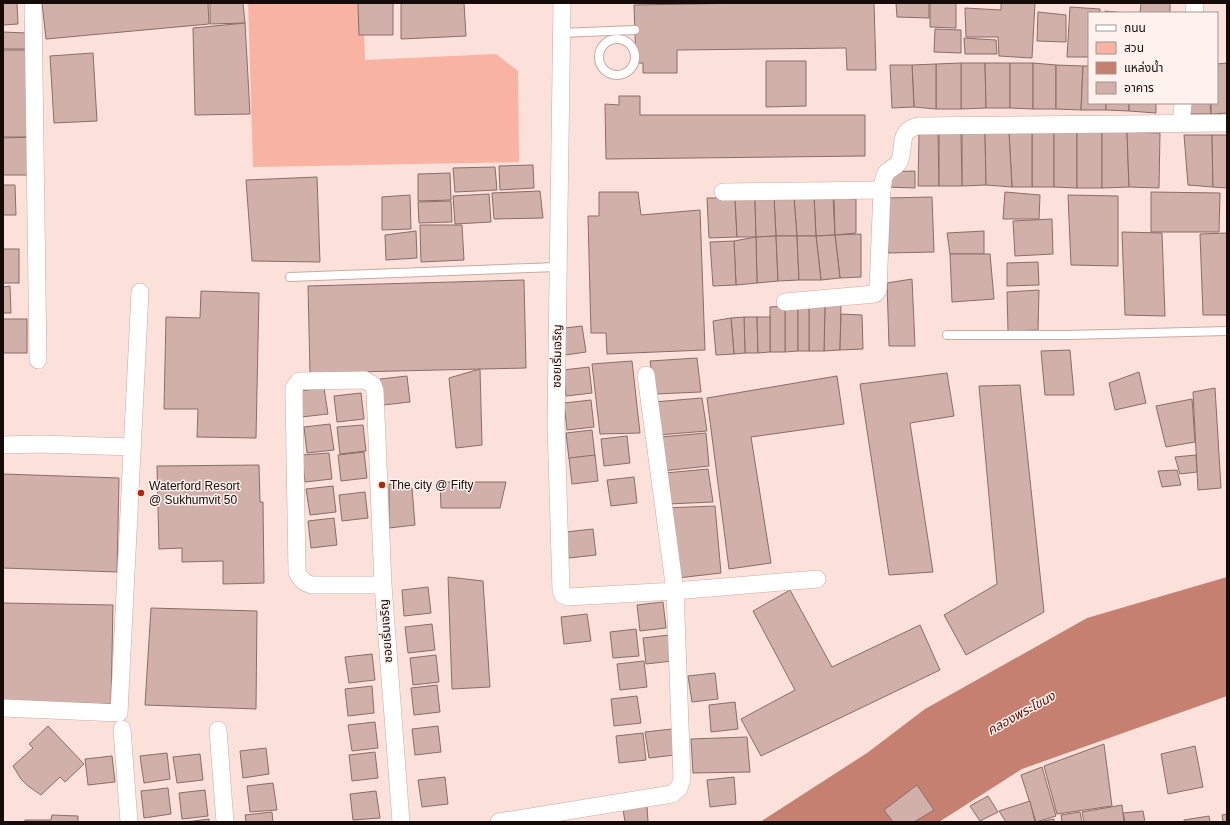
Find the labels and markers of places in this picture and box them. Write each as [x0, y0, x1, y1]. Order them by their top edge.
place label: The city @ Fifty [390, 478, 474, 492]
place label: Waterford Resort @ Sukhumvit 50 [149, 479, 241, 507]
marker: The city @ Fifty [377, 480, 387, 490]
marker: Waterford Resort @ Sukhumvit 50 [136, 488, 146, 498]

